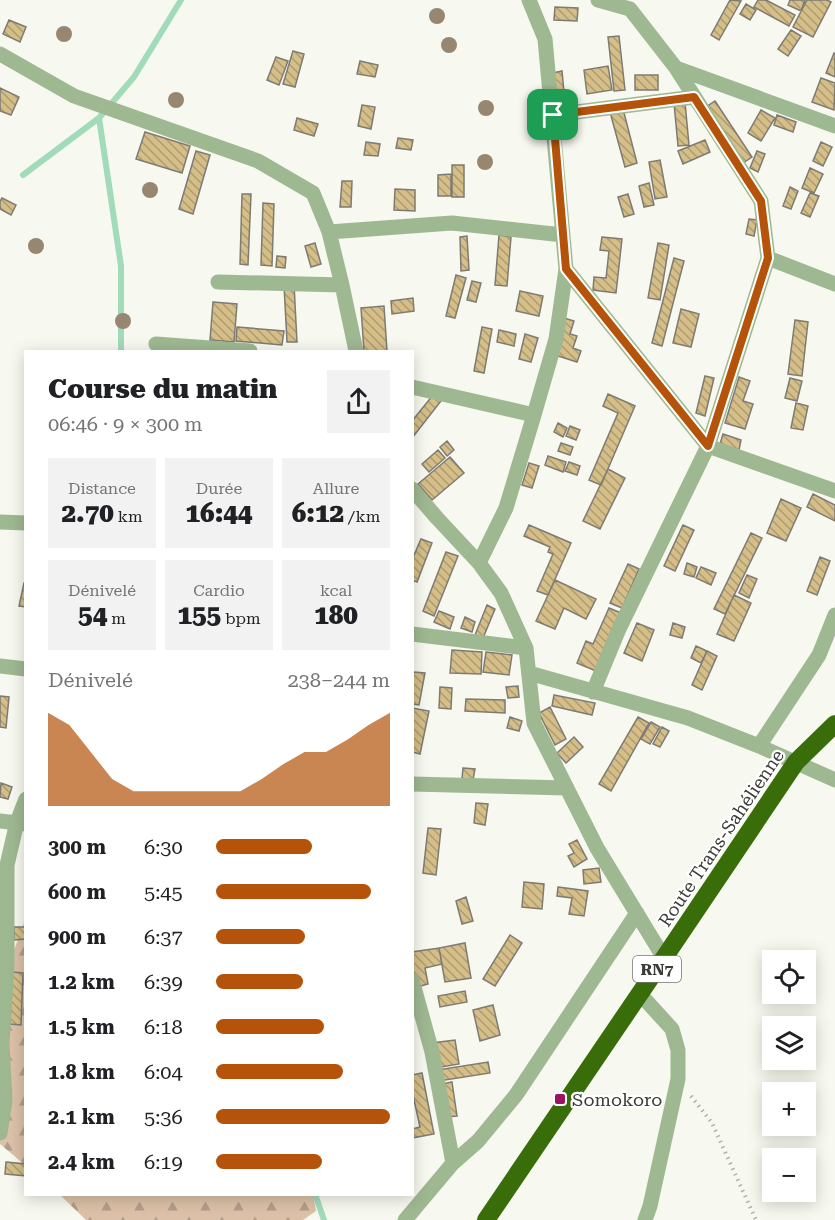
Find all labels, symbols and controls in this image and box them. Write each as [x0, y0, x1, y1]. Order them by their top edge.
pin [527, 89, 578, 140]
icon: arrive [536, 98, 569, 131]
button: share [327, 370, 390, 433]
text: Course du matin [48, 373, 277, 405]
text: 06:46 · 9 × 300 m [48, 412, 203, 436]
text: Distance [68, 479, 136, 498]
text: Durée [196, 479, 242, 498]
text: Allure [313, 479, 359, 498]
text: 2.70 [61, 498, 114, 528]
text: 16:44 [186, 498, 252, 528]
text: 6:12 [292, 498, 344, 528]
text: km [114, 507, 143, 526]
text: /km [344, 507, 380, 526]
text: Dénivelé [68, 581, 136, 600]
text: Cardio [193, 581, 245, 600]
text: kcal [320, 581, 352, 600]
text: 54 [78, 600, 107, 630]
text: 155 [177, 600, 221, 630]
text: 180 [314, 600, 358, 630]
text: m [107, 609, 126, 628]
text: bpm [221, 609, 261, 628]
text: Dénivelé [48, 668, 133, 692]
text: 238–244 m [287, 668, 390, 692]
street label: Route Trans-Sahélienne [654, 745, 788, 931]
text: 300 m [48, 835, 106, 859]
text: 6:30 [144, 835, 183, 859]
text: 600 m [48, 880, 106, 904]
text: 5:45 [144, 880, 183, 904]
text: 900 m [48, 925, 106, 949]
text: 6:37 [144, 925, 183, 949]
map controls [762, 950, 816, 1202]
button: locate [762, 950, 816, 1004]
road number: RN7 [633, 956, 681, 982]
text: 1.2 km [48, 970, 115, 994]
text: 6:39 [144, 970, 183, 994]
text: 1.5 km [48, 1015, 115, 1039]
text: 6:18 [144, 1015, 183, 1039]
button: layers [762, 1016, 816, 1070]
text: 1.8 km [48, 1060, 115, 1084]
text: 6:04 [144, 1060, 183, 1084]
button: + [762, 1082, 816, 1136]
place label: Somokoro [572, 1089, 662, 1110]
marker: Somokoro [553, 1092, 567, 1106]
text: 2.1 km [48, 1105, 115, 1129]
text: 5:36 [144, 1105, 183, 1129]
button: − [762, 1148, 816, 1202]
text: 2.4 km [48, 1150, 115, 1174]
text: 6:19 [144, 1150, 183, 1174]

